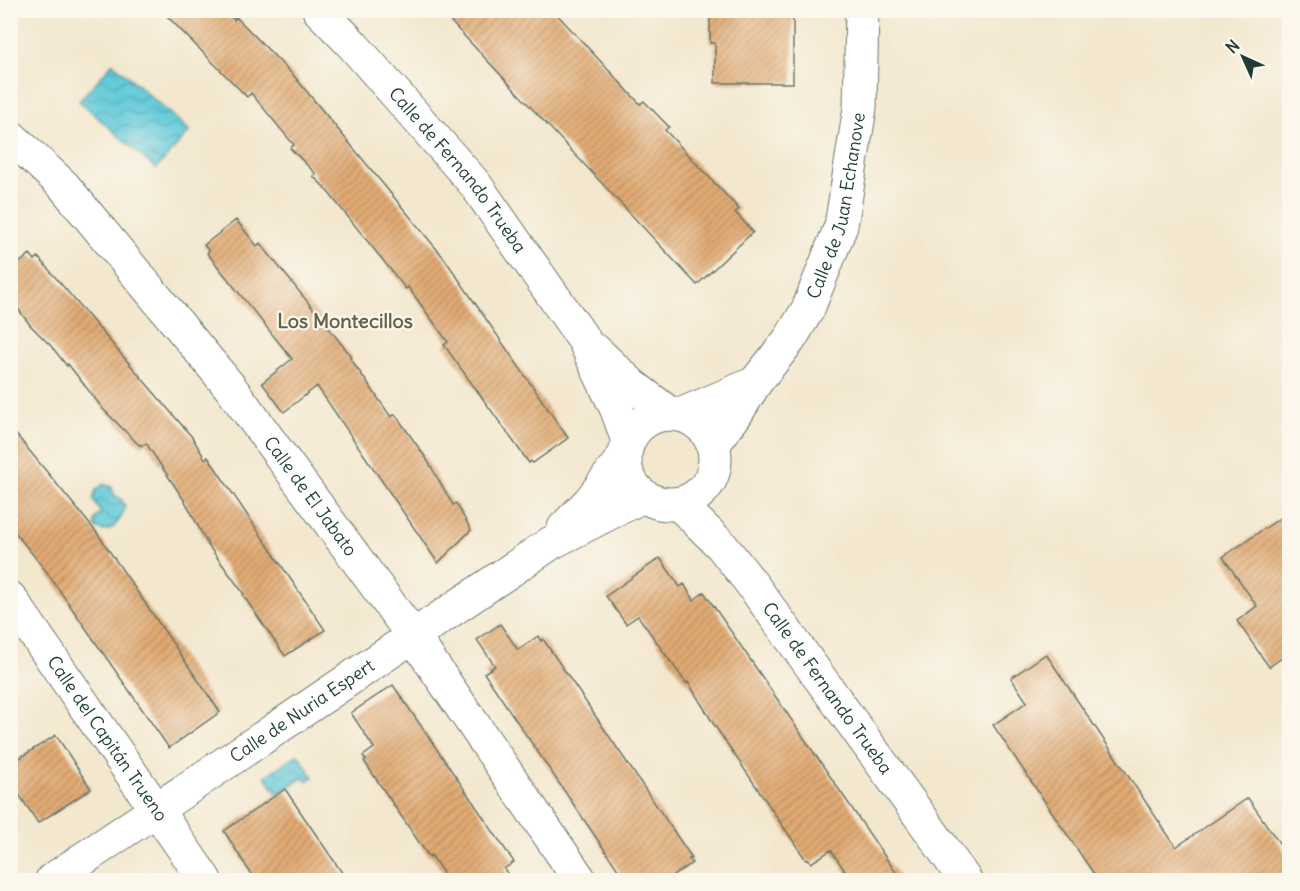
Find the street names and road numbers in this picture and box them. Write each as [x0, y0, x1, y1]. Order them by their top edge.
street label: Calle de Fernando Trueba [384, 82, 532, 257]
street label: Calle de Juan Echanove [801, 111, 870, 302]
street label: Calle de El Jabato [259, 432, 362, 561]
street label: Calle de Fernando Trueba [758, 597, 898, 778]
street label: Calle del Capitán Trueno [42, 651, 173, 826]
street label: Calle de Nuria Espert [225, 654, 379, 768]

